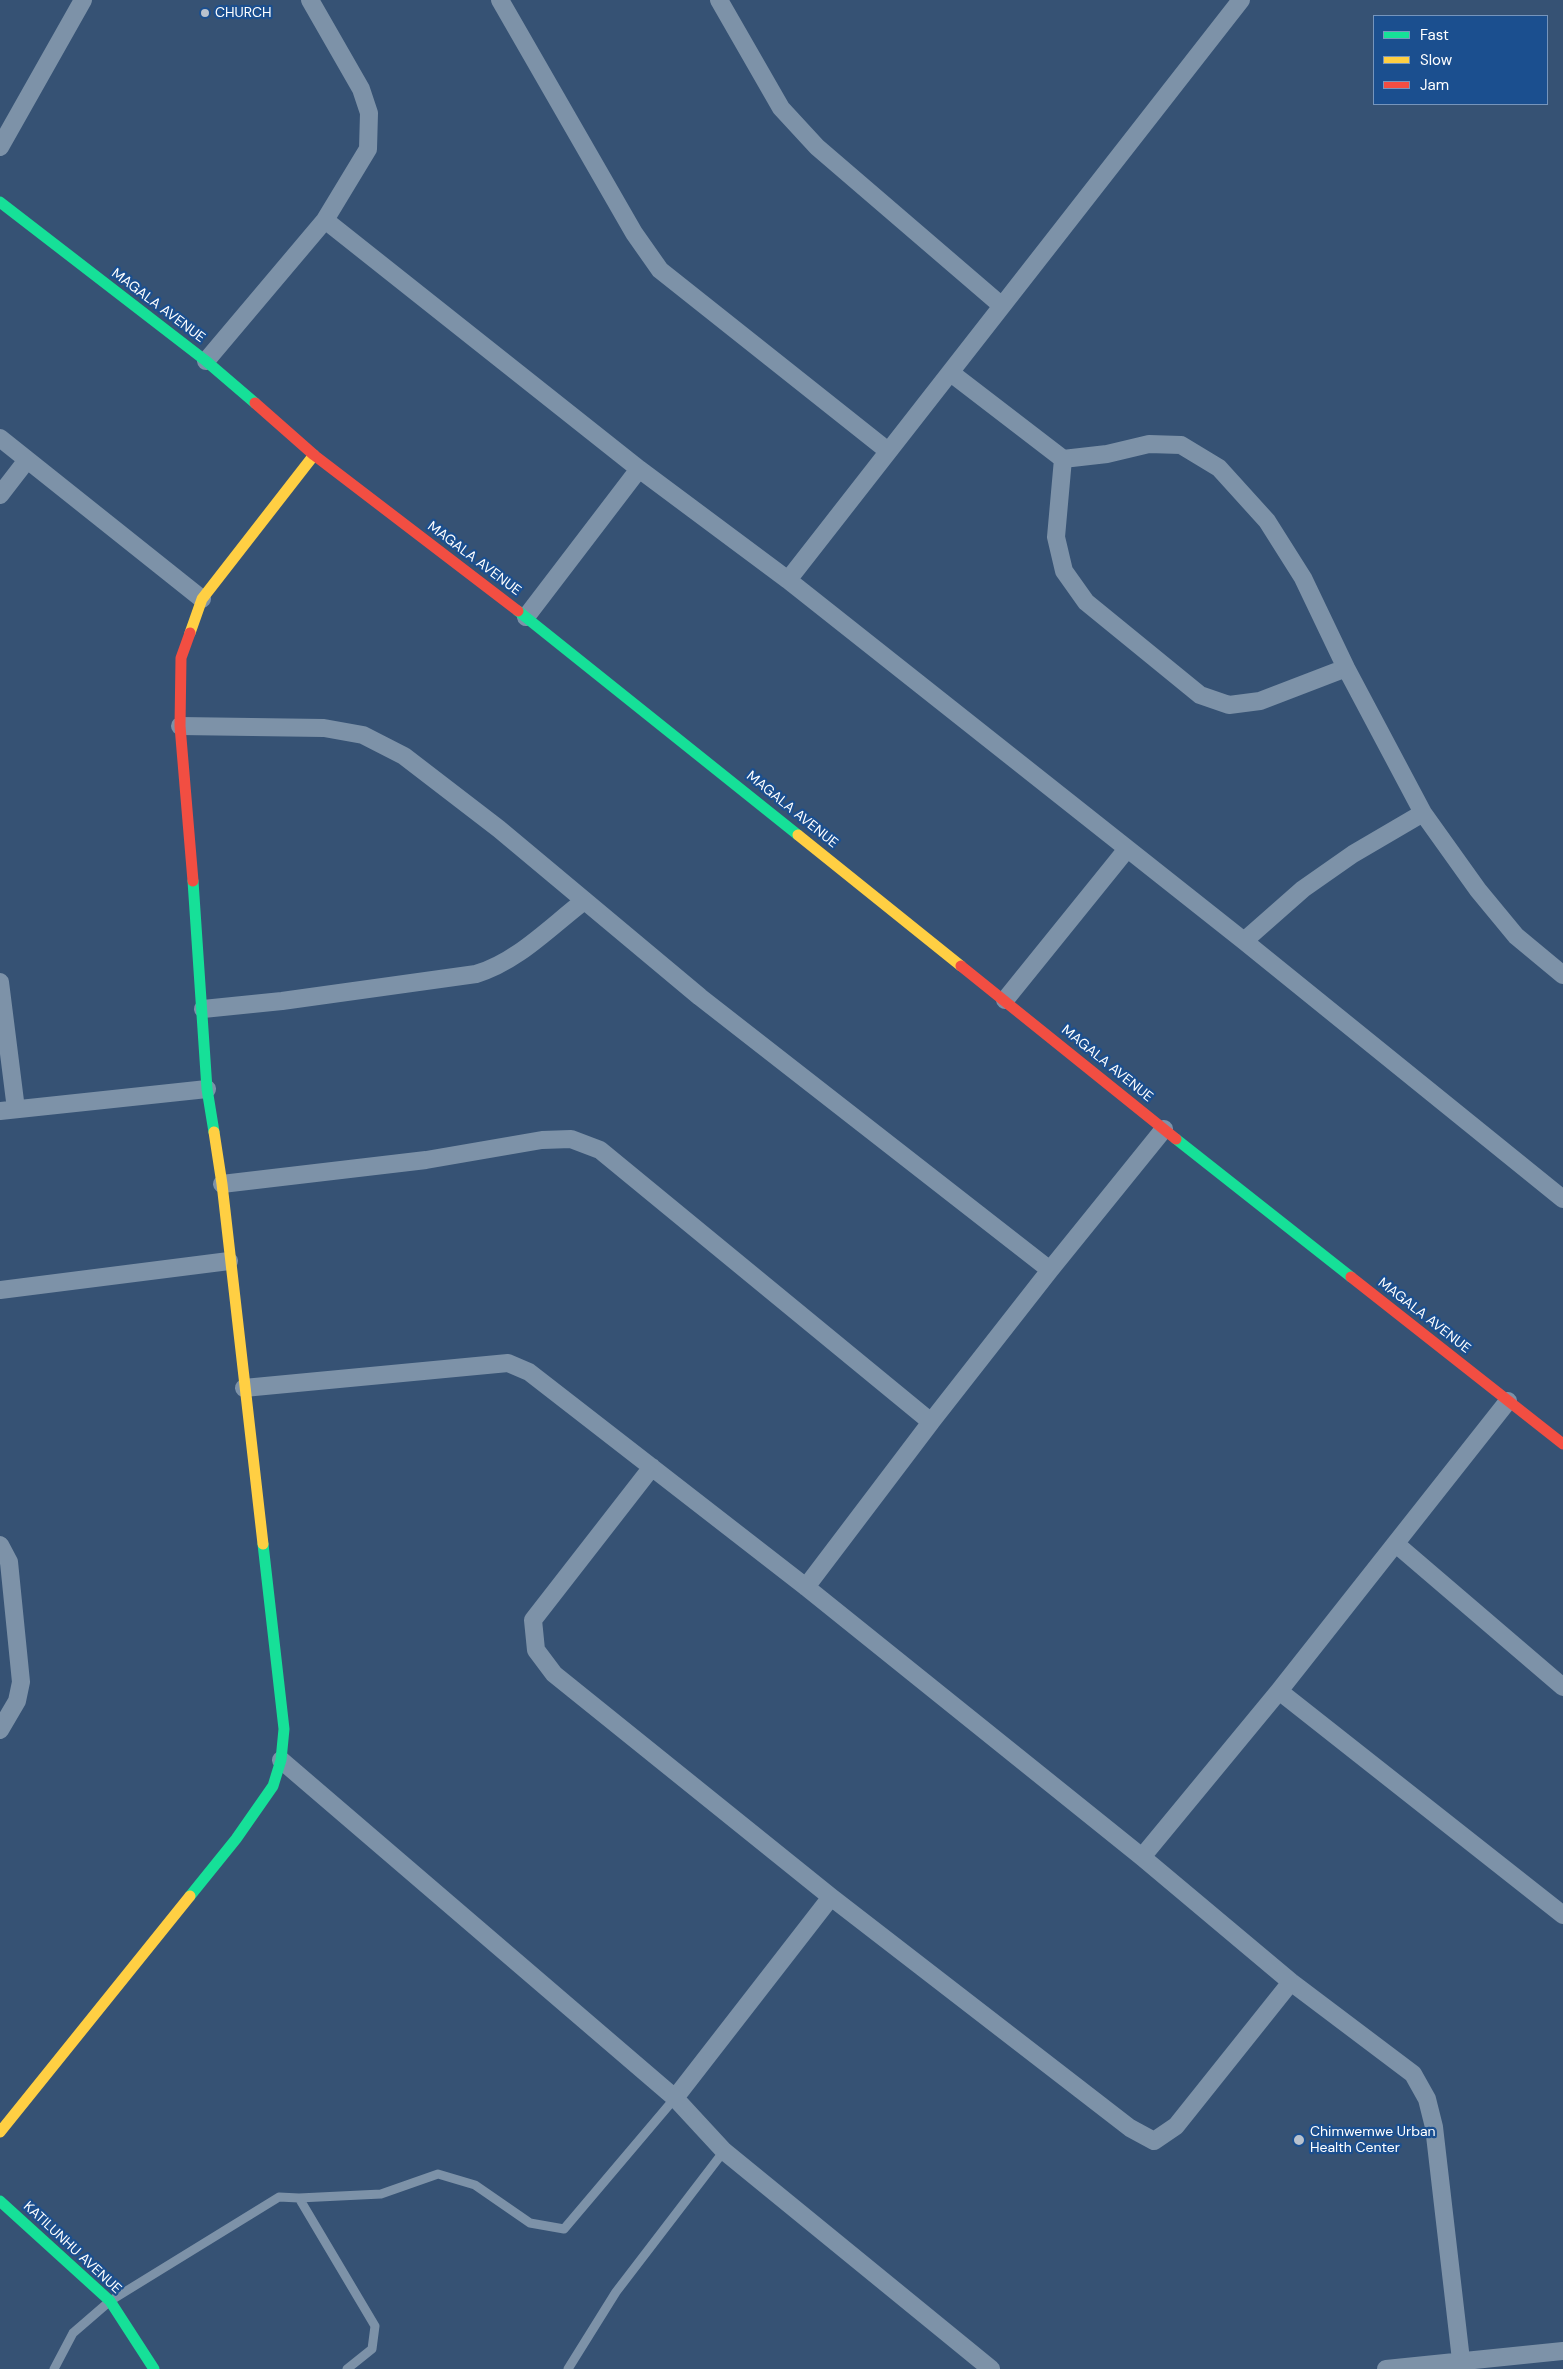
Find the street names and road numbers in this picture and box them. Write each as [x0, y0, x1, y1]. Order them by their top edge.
street label: MAGALA AVENUE [108, 265, 208, 347]
street label: MAGALA AVENUE [424, 518, 524, 600]
street label: MAGALA AVENUE [743, 768, 841, 852]
street label: MAGALA AVENUE [1058, 1022, 1156, 1106]
street label: MAGALA AVENUE [1374, 1275, 1474, 1357]
street label: KATILUNHU AVENUE [20, 2198, 124, 2298]

